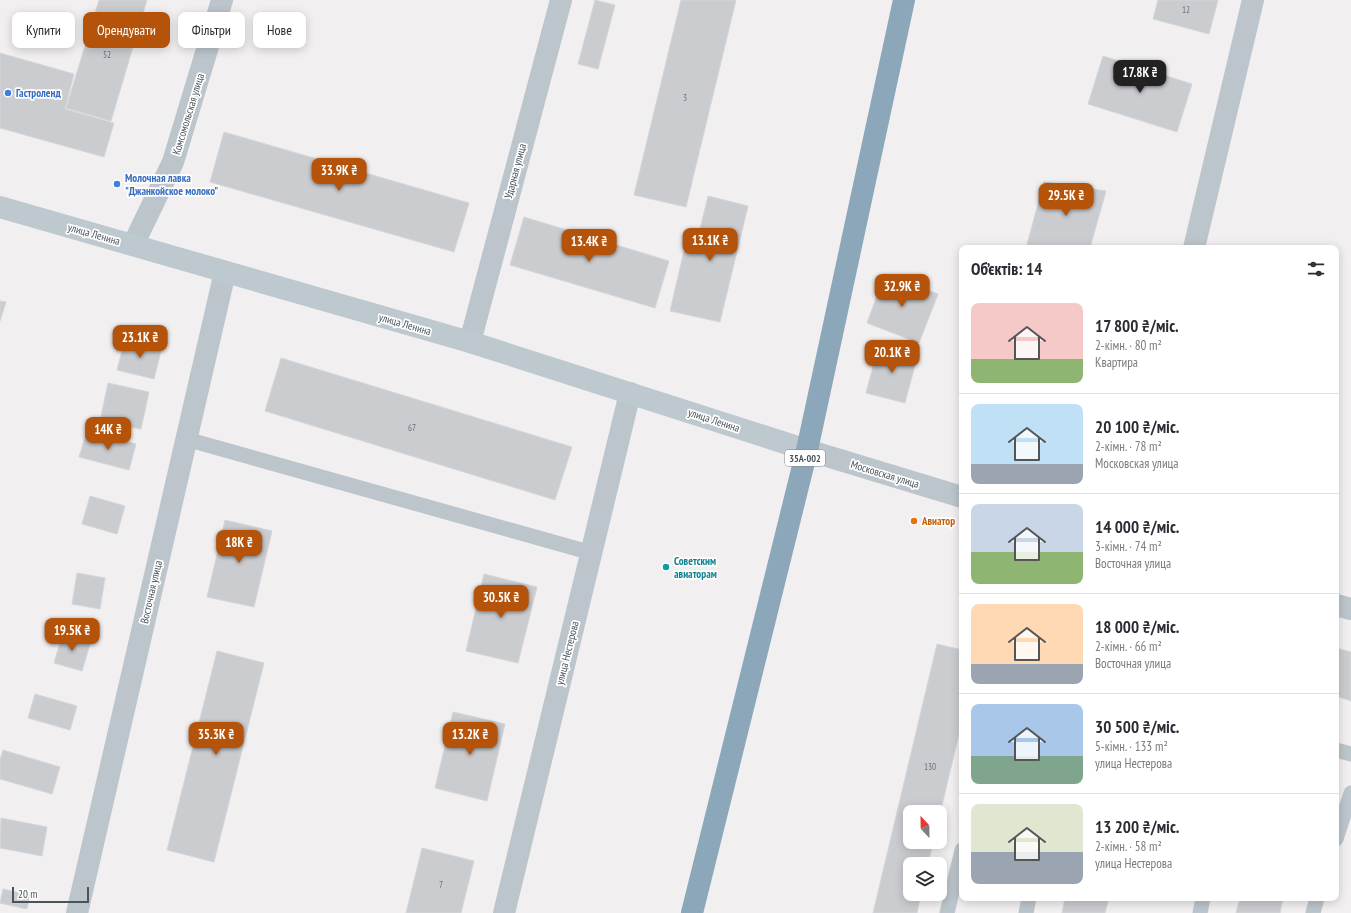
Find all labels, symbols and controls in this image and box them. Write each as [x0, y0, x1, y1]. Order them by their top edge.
house number: 12 [1182, 4, 1190, 15]
chip: Купити [12, 12, 75, 48]
chip: Орендувати [83, 12, 170, 48]
chip: Фільтри [178, 12, 245, 48]
chip: Нове [253, 12, 306, 48]
house number: 52 [103, 49, 111, 60]
pin: 17.8K ₴ [1103, 60, 1177, 94]
text: 17.8K ₴ [1122, 64, 1158, 81]
street label: Комсомольская улица [169, 72, 207, 156]
place label: Гастроленд [16, 86, 61, 100]
marker: Гастроленд [3, 88, 13, 98]
house number: 3 [683, 92, 687, 103]
street label: Ударная улица [501, 142, 529, 200]
pin: 33.9K ₴ [302, 158, 376, 192]
text: 33.9K ₴ [321, 162, 357, 179]
place label: Молочная лавка "Джанкойское молоко" [125, 171, 218, 198]
marker: Молочная лавка "Джанкойское молоко" [112, 179, 122, 189]
pin: 29.5K ₴ [1029, 183, 1103, 217]
text: 29.5K ₴ [1048, 187, 1084, 204]
street label: улица Ленина [66, 220, 122, 248]
pin: 13.1K ₴ [673, 228, 747, 262]
pin: 13.4K ₴ [552, 229, 626, 263]
text: 13.1K ₴ [692, 232, 728, 249]
text: 13.4K ₴ [571, 233, 607, 250]
text: Об’єктів: 14 [971, 258, 1042, 280]
icon: filters [1305, 258, 1327, 280]
pin: 32.9K ₴ [865, 274, 939, 308]
text: 32.9K ₴ [884, 278, 920, 295]
street label: улица Ленина [377, 310, 433, 338]
text: 17 800 ₴/міс. [1095, 315, 1179, 337]
icon: home [1003, 319, 1051, 367]
pin: 23.1K ₴ [103, 325, 177, 359]
text: 23.1K ₴ [122, 329, 158, 346]
text: 2-кімн. · 80 m² [1095, 337, 1162, 354]
pin: 20.1K ₴ [855, 340, 929, 374]
text: 20.1K ₴ [874, 344, 910, 361]
text: Квартира [1095, 354, 1138, 371]
street label: улица Ленина [686, 405, 742, 435]
text: 20 100 ₴/міс. [1095, 416, 1179, 438]
pin: 14K ₴ [80, 417, 136, 451]
icon: home [1003, 420, 1051, 468]
text: 14K ₴ [94, 421, 122, 438]
house number: 67 [408, 422, 416, 433]
text: 2-кімн. · 78 m² [1095, 438, 1162, 455]
road number: 35А-002 [785, 450, 825, 466]
text: Московская улица [1095, 455, 1179, 472]
street label: Московская улица [849, 457, 921, 491]
place label: Авиатор [921, 514, 955, 528]
marker: Авиатор [909, 516, 919, 526]
text: 14 000 ₴/міс. [1095, 516, 1179, 538]
icon: home [1003, 520, 1051, 568]
pin: 18K ₴ [211, 530, 267, 564]
text: 18K ₴ [225, 534, 253, 551]
text: 3-кімн. · 74 m² [1095, 538, 1162, 555]
place label: Советским авиаторам [674, 554, 717, 581]
text: Восточная улица [1095, 555, 1171, 572]
street label: Восточная улица [137, 559, 165, 625]
marker: Советским авиаторам [661, 562, 671, 572]
pin: 30.5K ₴ [464, 585, 538, 619]
text: 30.5K ₴ [483, 589, 519, 606]
text: 18 000 ₴/міс. [1095, 616, 1179, 638]
pin: 19.5K ₴ [35, 618, 109, 652]
street label: улица Нестерова [552, 620, 582, 686]
icon: home [1003, 620, 1051, 668]
text: 19.5K ₴ [54, 622, 90, 639]
text: 2-кімн. · 66 m² [1095, 638, 1162, 655]
text: Восточная улица [1095, 655, 1171, 672]
text: 30 500 ₴/міс. [1095, 716, 1179, 738]
icon: home [1003, 720, 1051, 768]
pin: 35.3K ₴ [179, 722, 253, 756]
pin: 13.2K ₴ [433, 722, 507, 756]
text: 35.3K ₴ [198, 726, 234, 743]
text: 13.2K ₴ [452, 726, 488, 743]
text: 5-кімн. · 133 m² [1095, 738, 1168, 755]
text: улица Нестерова [1095, 755, 1172, 772]
house number: 130 [924, 761, 936, 772]
north arrow [903, 805, 947, 849]
map controls [903, 805, 947, 901]
text: 13 200 ₴/міс. [1095, 816, 1179, 838]
icon: home [1003, 820, 1051, 868]
text: 2-кімн. · 58 m² [1095, 838, 1162, 855]
text: улица Нестерова [1095, 855, 1172, 872]
button: layers [903, 857, 947, 901]
house number: 7 [439, 879, 443, 890]
scale bar [12, 885, 89, 904]
text: 20 m [18, 887, 37, 901]

